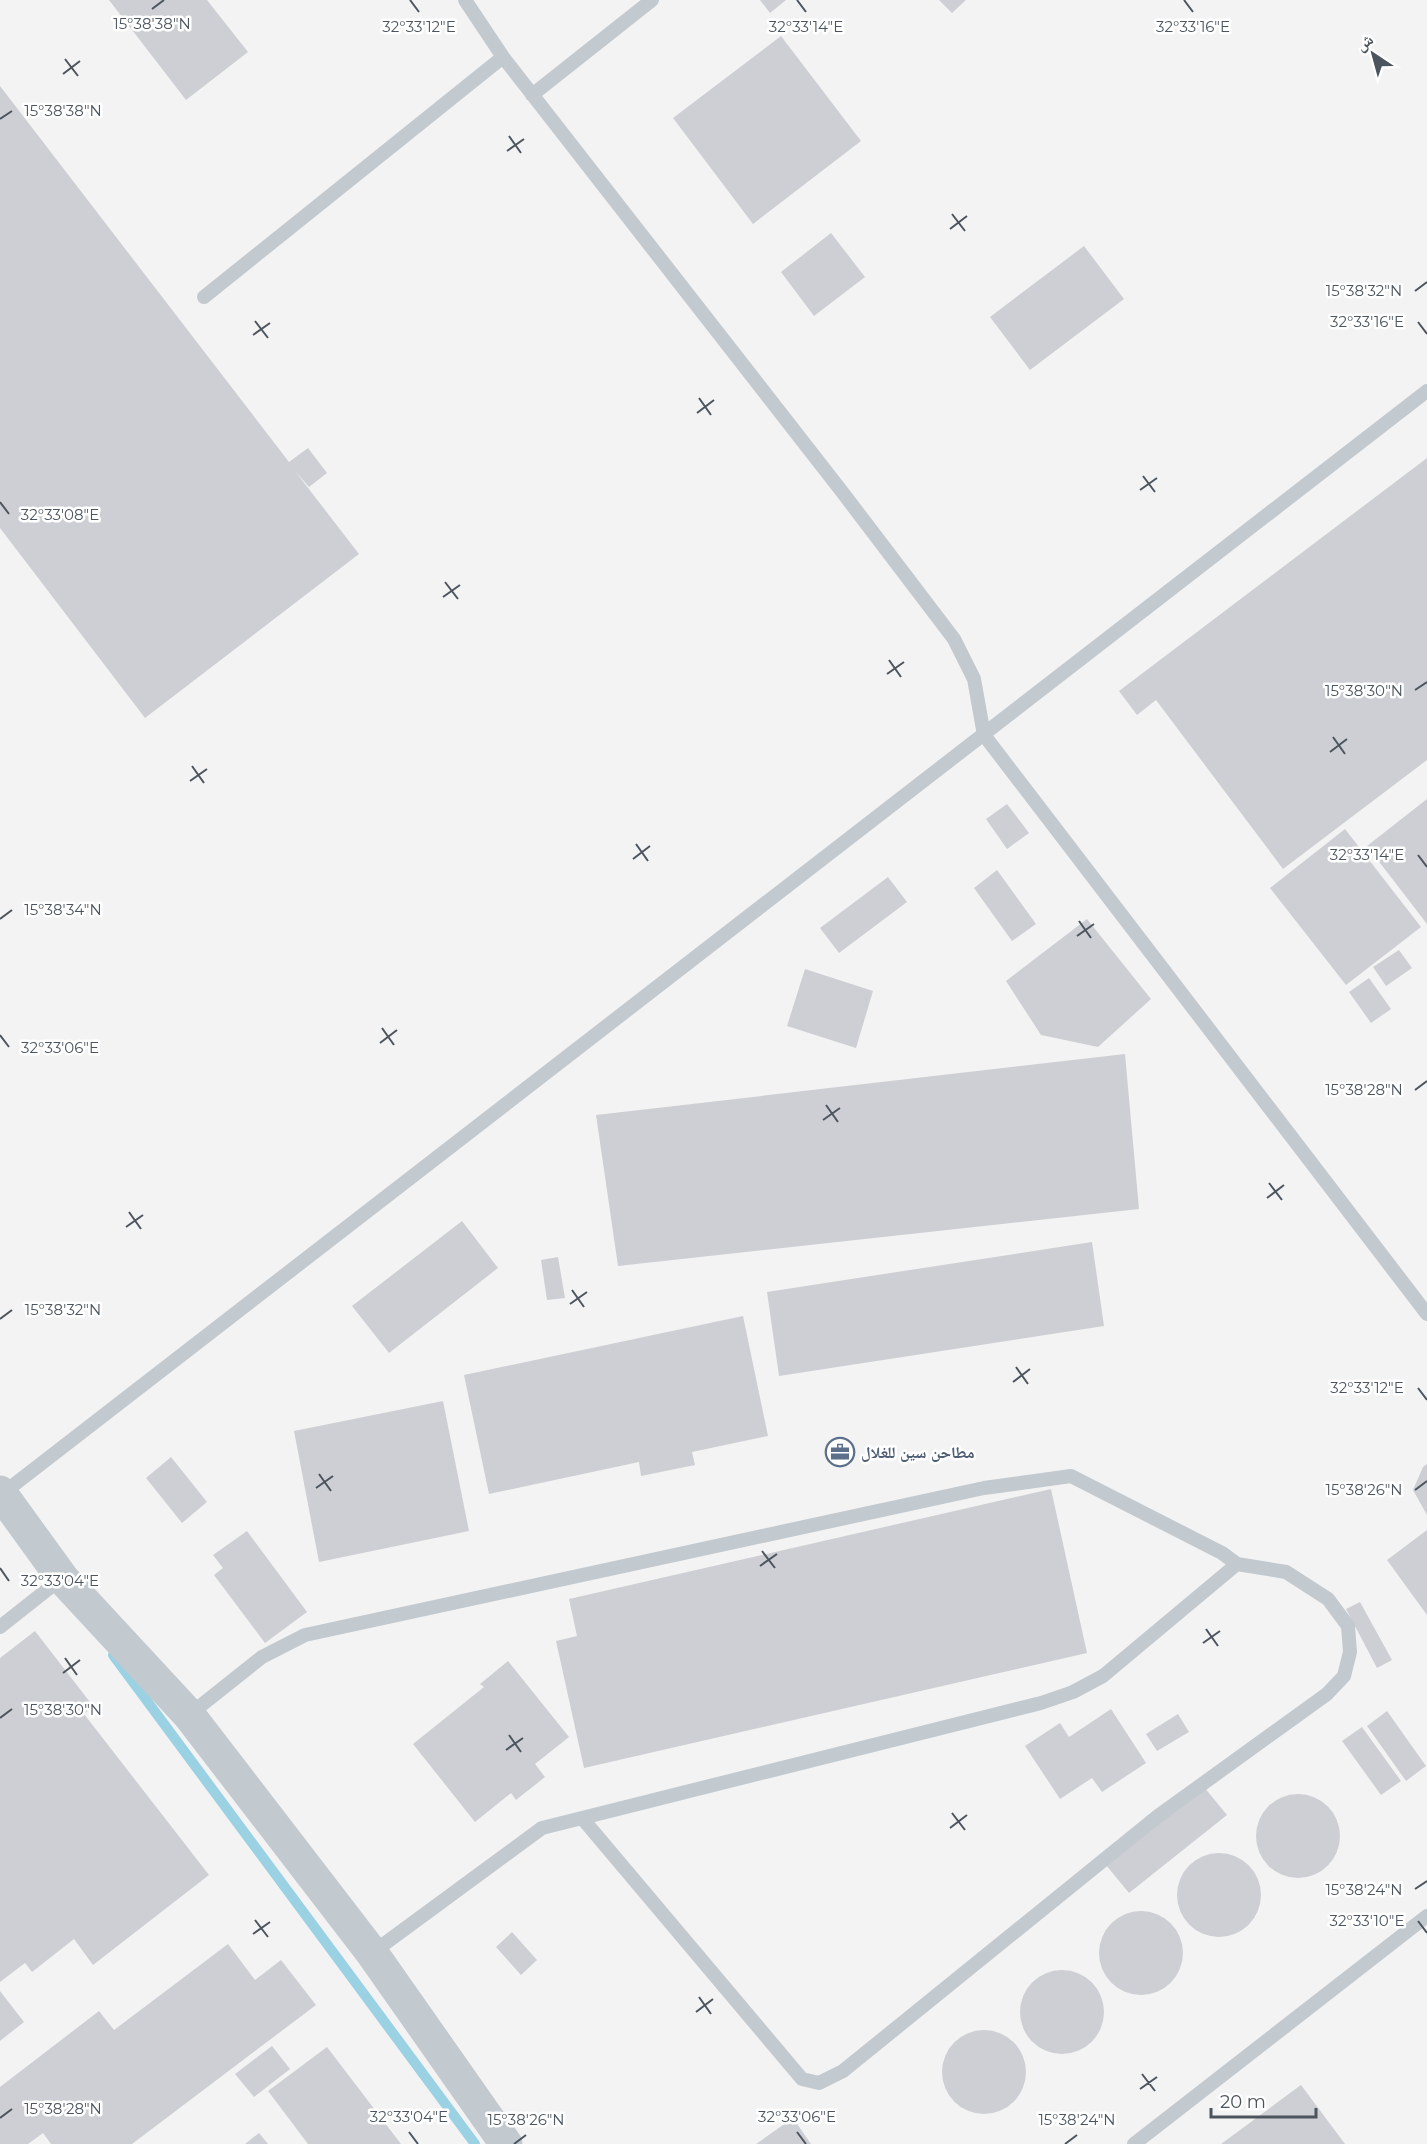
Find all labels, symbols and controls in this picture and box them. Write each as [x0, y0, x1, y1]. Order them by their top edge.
text: 15°38'38"N [113, 14, 191, 33]
text: 32°33'12"E [382, 17, 456, 36]
text: 32°33'14"E [769, 17, 843, 36]
text: 32°33'16"E [1156, 17, 1230, 36]
north arrow [1343, 24, 1403, 84]
text: ش [1352, 30, 1377, 55]
text: 15°38'38"N [24, 101, 102, 120]
text: 15°38'32"N [1326, 281, 1402, 300]
text: 32°33'16"E [1330, 312, 1404, 331]
text: 32°33'08"E [21, 505, 99, 524]
text: 15°38'30"N [1325, 681, 1403, 700]
text: 32°33'14"E [1330, 845, 1404, 864]
text: 15°38'34"N [24, 900, 102, 919]
text: 32°33'06"E [21, 1038, 99, 1057]
text: 15°38'28"N [1325, 1080, 1403, 1099]
text: 15°38'32"N [25, 1300, 101, 1319]
text: 32°33'12"E [1330, 1378, 1404, 1397]
office icon: مطاحن سين للغلال [824, 1436, 856, 1468]
place label: مطاحن سين للغلال [861, 1443, 975, 1462]
text: 15°38'26"N [1326, 1480, 1402, 1499]
text: 32°33'04"E [21, 1571, 99, 1590]
text: 15°38'30"N [24, 1700, 102, 1719]
text: 15°38'24"N [1325, 1880, 1403, 1899]
text: 32°33'10"E [1330, 1911, 1404, 1930]
scale bar [1211, 2081, 1316, 2119]
text: 20 m [1220, 2091, 1266, 2113]
text: 15°38'28"N [24, 2099, 102, 2118]
text: 32°33'04"E [370, 2107, 448, 2126]
text: 32°33'06"E [758, 2107, 836, 2126]
text: 15°38'26"N [488, 2110, 564, 2129]
text: 15°38'24"N [1038, 2110, 1116, 2129]

